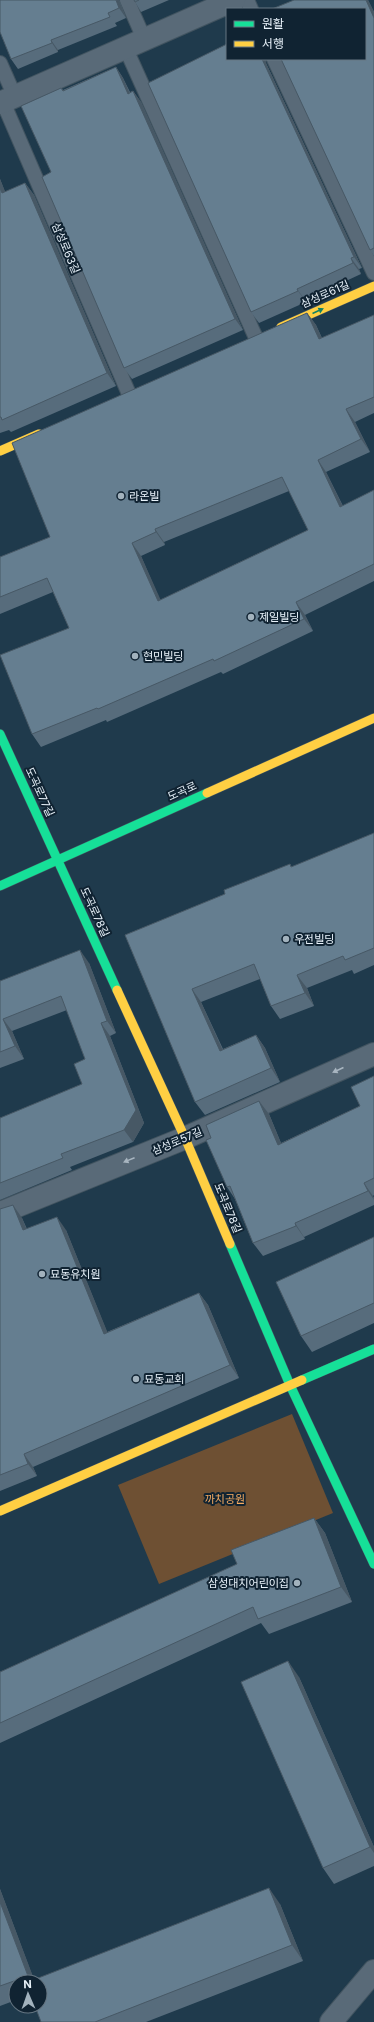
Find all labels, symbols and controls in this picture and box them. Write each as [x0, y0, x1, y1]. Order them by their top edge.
legend [226, 8, 366, 60]
text: 원활 [262, 16, 284, 31]
text: 서행 [262, 36, 284, 51]
street label: 삼성로63길 [49, 220, 83, 276]
street label: 삼성로61길 [299, 277, 351, 311]
one-way arrow [312, 308, 323, 314]
place label: 라온빌 [129, 489, 159, 503]
marker: 라온빌 [116, 491, 126, 501]
place label: 제일빌딩 [259, 610, 299, 624]
marker: 제일빌딩 [246, 612, 256, 622]
place label: 현민빌딩 [143, 649, 183, 663]
marker: 현민빌딩 [130, 651, 140, 661]
street label: 도곡로77길 [22, 765, 58, 819]
street label: 도곡로 [165, 778, 199, 804]
street label: 도곡로78길 [77, 885, 113, 939]
place label: 우전빌딩 [294, 932, 334, 946]
marker: 우전빌딩 [281, 934, 291, 944]
one-way arrow [332, 1067, 344, 1073]
street label: 삼성로57길 [150, 1124, 204, 1158]
one-way arrow [123, 1158, 135, 1164]
street label: 도곡로78길 [211, 1181, 245, 1235]
place label: 묘동유치원 [50, 1267, 101, 1281]
marker: 묘동유치원 [37, 1269, 47, 1279]
place label: 묘동교회 [144, 1372, 184, 1386]
marker: 묘동교회 [131, 1374, 141, 1384]
park label: 까치공원 [205, 1492, 245, 1506]
place label: 삼성대치어린이집 [208, 1576, 289, 1590]
marker: 삼성대치어린이집 [292, 1578, 302, 1588]
north arrow [8, 1974, 48, 2014]
text: N [23, 1977, 32, 1991]

